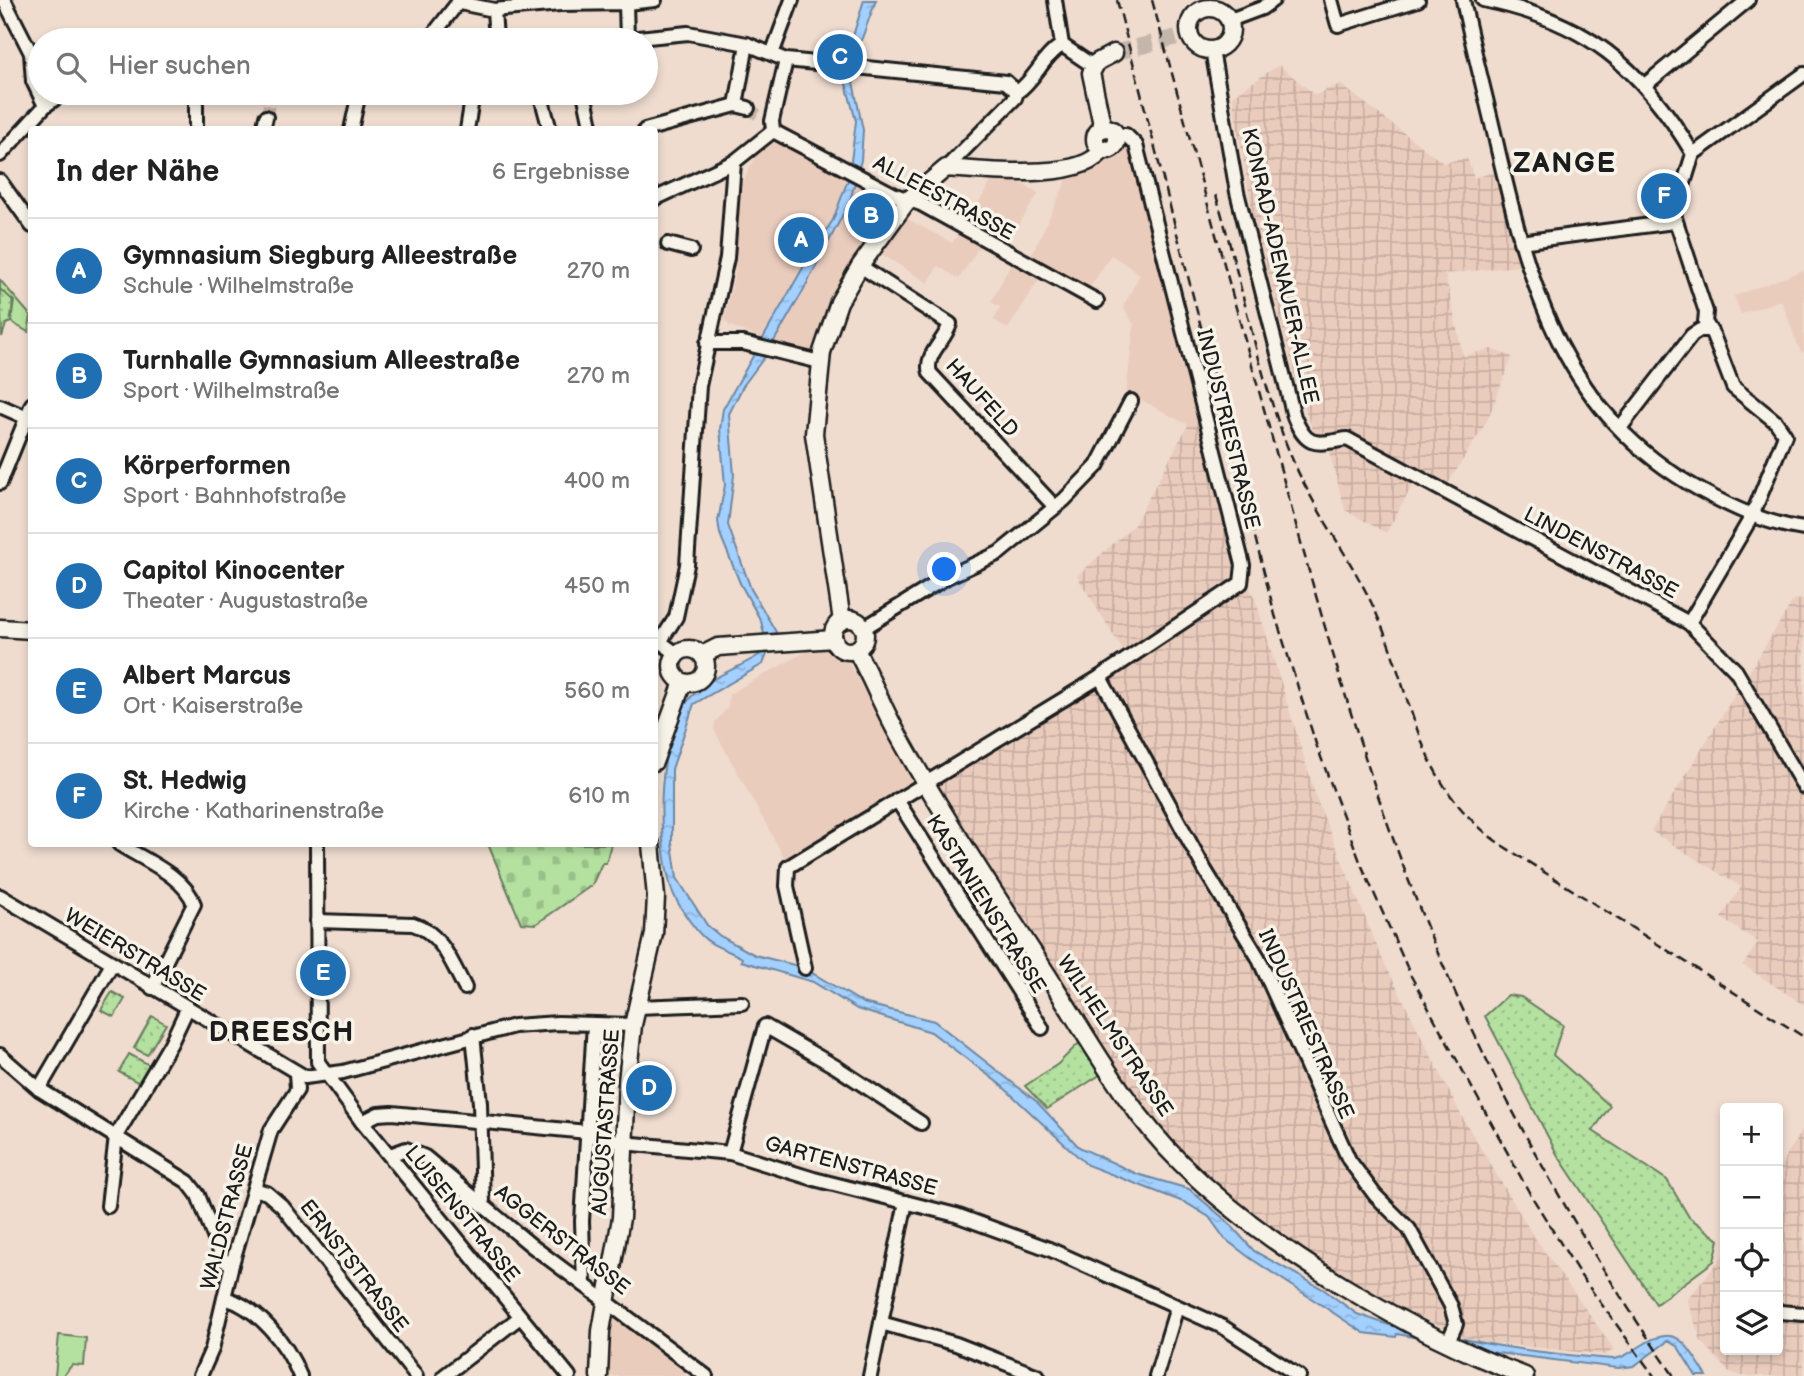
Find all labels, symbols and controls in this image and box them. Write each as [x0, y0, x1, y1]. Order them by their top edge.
search box [28, 28, 658, 105]
pin: C [817, 31, 863, 83]
icon: search [52, 48, 90, 86]
text: Hier suchen [108, 51, 251, 82]
street label: KONRAD-ADENAUER-ALLEE [1236, 126, 1324, 406]
district label: ZANGE [1513, 147, 1617, 180]
street label: ALLEESTRASSE [869, 150, 1019, 246]
text: In der Nähe [56, 154, 219, 190]
text: 6 Ergebnisse [492, 158, 630, 186]
pin: F [1641, 170, 1687, 222]
pin: B [848, 190, 894, 242]
pin: A [778, 214, 824, 266]
text: Gymnasium Siegburg Alleestraße [123, 241, 517, 272]
text: A [72, 257, 86, 285]
text: 270 m [566, 257, 630, 285]
text: Schule · Wilhelmstraße [123, 272, 354, 300]
street label: INDUSTRIESTRASSE [1191, 326, 1265, 532]
text: Turnhalle Gymnasium Alleestraße [123, 346, 520, 377]
street label: HAUFELD [940, 354, 1024, 442]
text: B [71, 362, 87, 390]
text: 270 m [566, 362, 630, 390]
text: Sport · Wilhelmstraße [123, 377, 340, 405]
text: Körperformen [123, 451, 291, 482]
text: C [71, 467, 87, 495]
text: 400 m [564, 467, 630, 495]
text: Sport · Bahnhofstraße [123, 482, 346, 510]
street label: LINDENSTRASSE [1520, 502, 1682, 604]
your location [927, 552, 961, 586]
text: Capitol Kinocenter [123, 556, 345, 587]
text: D [71, 572, 87, 600]
text: 450 m [564, 572, 630, 600]
text: Theater · Augustastraße [123, 587, 368, 615]
text: Albert Marcus [123, 661, 291, 692]
text: E [72, 677, 86, 705]
text: 560 m [564, 677, 630, 705]
text: Ort · Kaiserstraße [123, 692, 303, 720]
text: St. Hedwig [123, 766, 247, 797]
text: F [72, 782, 86, 810]
text: 610 m [568, 782, 630, 810]
text: Kirche · Katharinenstraße [123, 797, 384, 825]
street label: KASTANIENSTRASSE [921, 810, 1051, 998]
street label: WEIERSTRASSE [60, 903, 210, 1007]
street label: INDUSTRIESTRASSE [1253, 925, 1359, 1123]
pin: E [300, 947, 346, 999]
street label: WILHELMSTRASSE [1052, 951, 1178, 1121]
district label: DREESCH [209, 1016, 355, 1049]
street label: AUGUSTASTRASSE [587, 1028, 625, 1216]
pin: D [626, 1062, 672, 1114]
map controls [1720, 1103, 1783, 1355]
button: + [1720, 1103, 1783, 1166]
street label: GARTENSTRASSE [762, 1131, 940, 1201]
street label: WALDSTRASSE [196, 1141, 258, 1293]
street label: LUISENSTRASSE [399, 1141, 525, 1287]
button: − [1720, 1166, 1783, 1229]
street label: AGGERSTRASSE [489, 1180, 635, 1300]
street label: ERNSTSTRASSE [294, 1195, 414, 1337]
button: locate [1720, 1229, 1783, 1292]
button: layers [1720, 1292, 1783, 1355]

